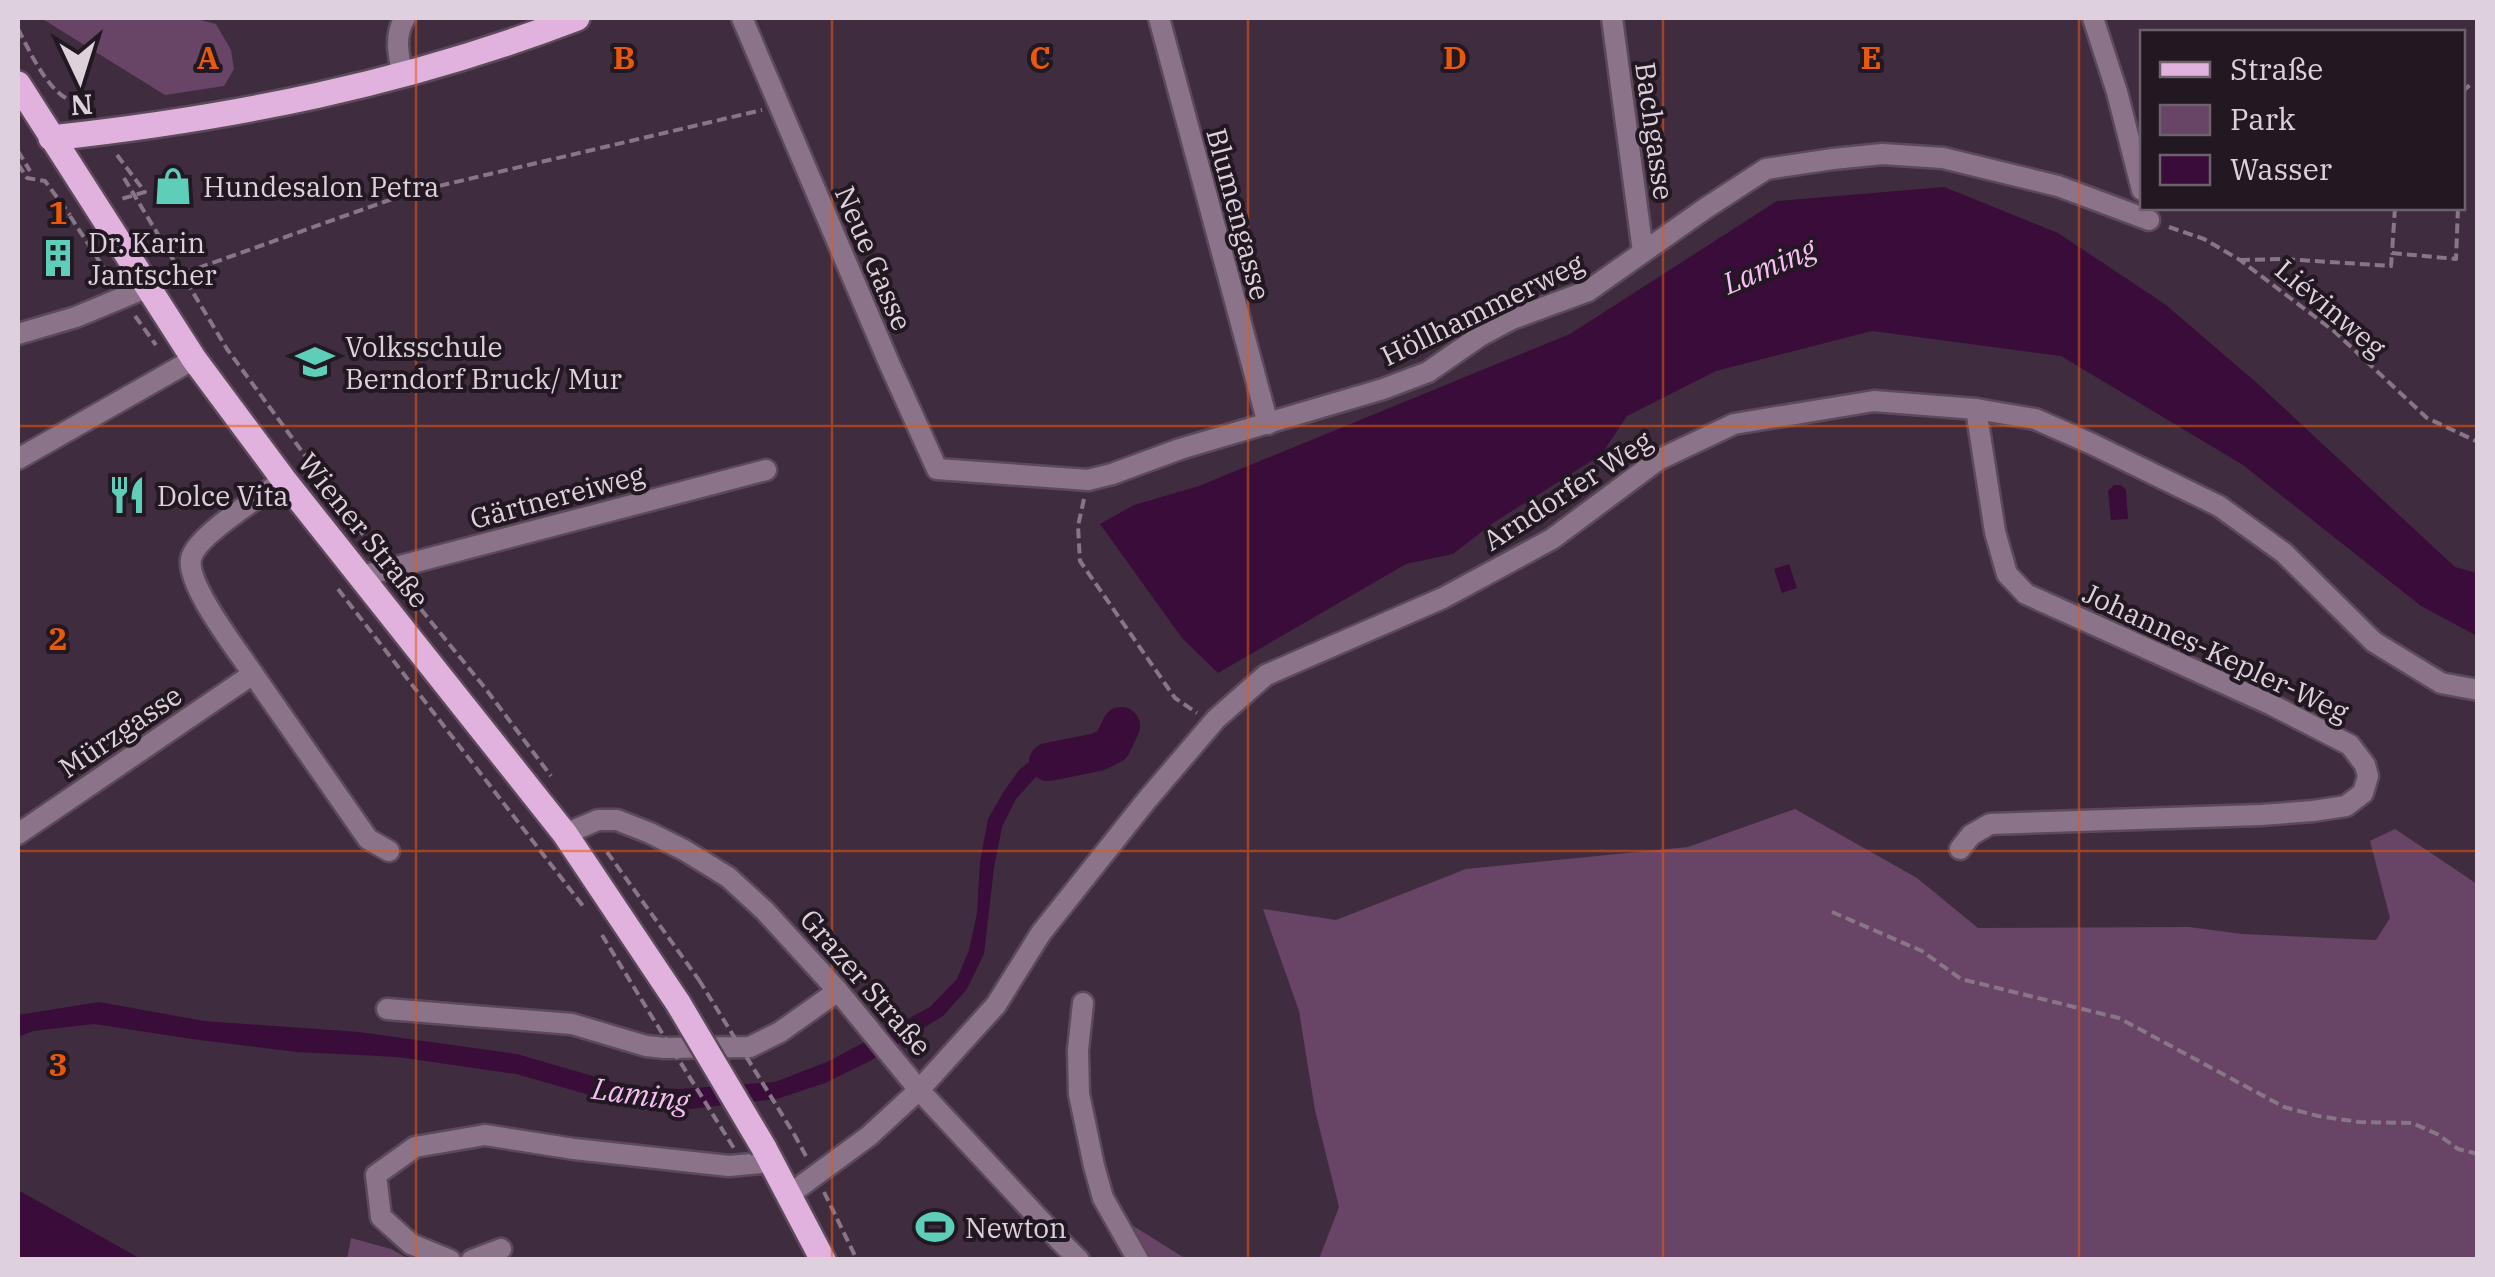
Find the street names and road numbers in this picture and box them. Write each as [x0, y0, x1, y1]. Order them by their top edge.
street label: Bachgasse [1627, 60, 1683, 202]
street label: Blumengasse [1198, 124, 1280, 304]
street label: Neue Gasse [827, 180, 921, 336]
street label: Höllhammerweg [1375, 244, 1589, 374]
street label: Liévinweg [2268, 251, 2394, 365]
street label: Arndorfer Weg [1475, 422, 1659, 558]
street label: Wiener Straße [290, 445, 438, 615]
street label: Gärtnereiweg [466, 455, 648, 537]
street label: Johannes-Kepler-Weg [2077, 574, 2355, 730]
street label: Mürzgasse [51, 676, 189, 786]
street label: Grazer Straße [792, 901, 940, 1063]

